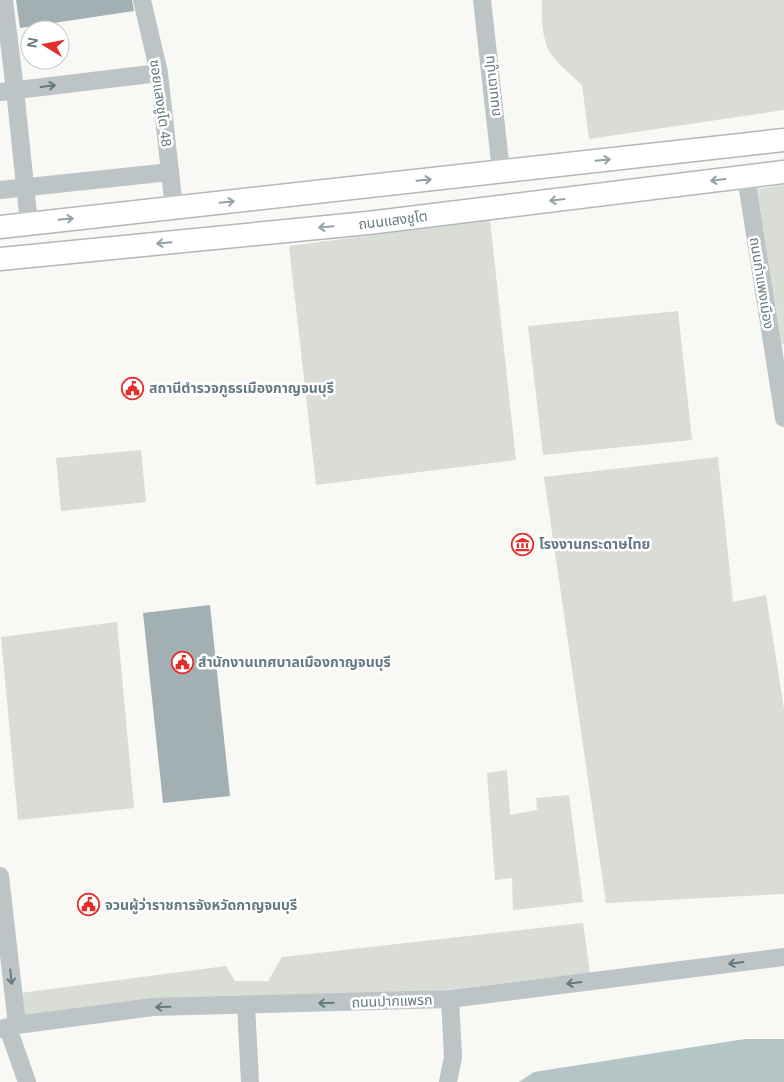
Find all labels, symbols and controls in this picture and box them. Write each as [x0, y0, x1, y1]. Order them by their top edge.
north arrow [20, 20, 70, 70]
text: N [23, 36, 41, 49]
street label: ถนนเตาปูน [481, 55, 504, 117]
street label: ซอยแสงชูโต 48 [146, 58, 175, 148]
one-way arrow [40, 81, 56, 91]
one-way arrow [594, 155, 610, 165]
one-way arrow [415, 175, 431, 185]
one-way arrow [711, 175, 727, 185]
one-way arrow [549, 195, 565, 205]
one-way arrow [219, 197, 235, 207]
street label: ถนนแสงชูโต [357, 208, 429, 233]
one-way arrow [58, 214, 74, 224]
one-way arrow [318, 222, 334, 232]
street label: ถนนกำแพงเมือง [747, 236, 777, 330]
one-way arrow [157, 238, 173, 248]
public building icon: สถานีตำรวจภูธรเมืองกาญจนบุรี [121, 376, 145, 400]
place label: สถานีตำรวจภูธรเมืองกาญจนบุรี [149, 380, 334, 398]
museum icon: โรงงานกระดาษไทย [511, 532, 535, 556]
place label: โรงงานกระดาษไทย [539, 536, 650, 552]
public building icon: สำนักงานเทศบาลเมืองกาญจนบุรี [170, 650, 194, 674]
place label: สำนักงานเทศบาลเมืองกาญจนบุรี [198, 654, 391, 671]
public building icon: จวนผู้ว่าราชการจังหวัดกาญจนบุรี [77, 893, 101, 917]
place label: จวนผู้ว่าราชการจังหวัดกาญจนบุรี [105, 897, 297, 915]
one-way arrow [728, 958, 744, 968]
one-way arrow [6, 969, 16, 985]
one-way arrow [567, 978, 583, 988]
street label: ถนนปากแพรก [351, 992, 433, 1010]
one-way arrow [318, 998, 334, 1008]
one-way arrow [155, 1002, 172, 1012]

